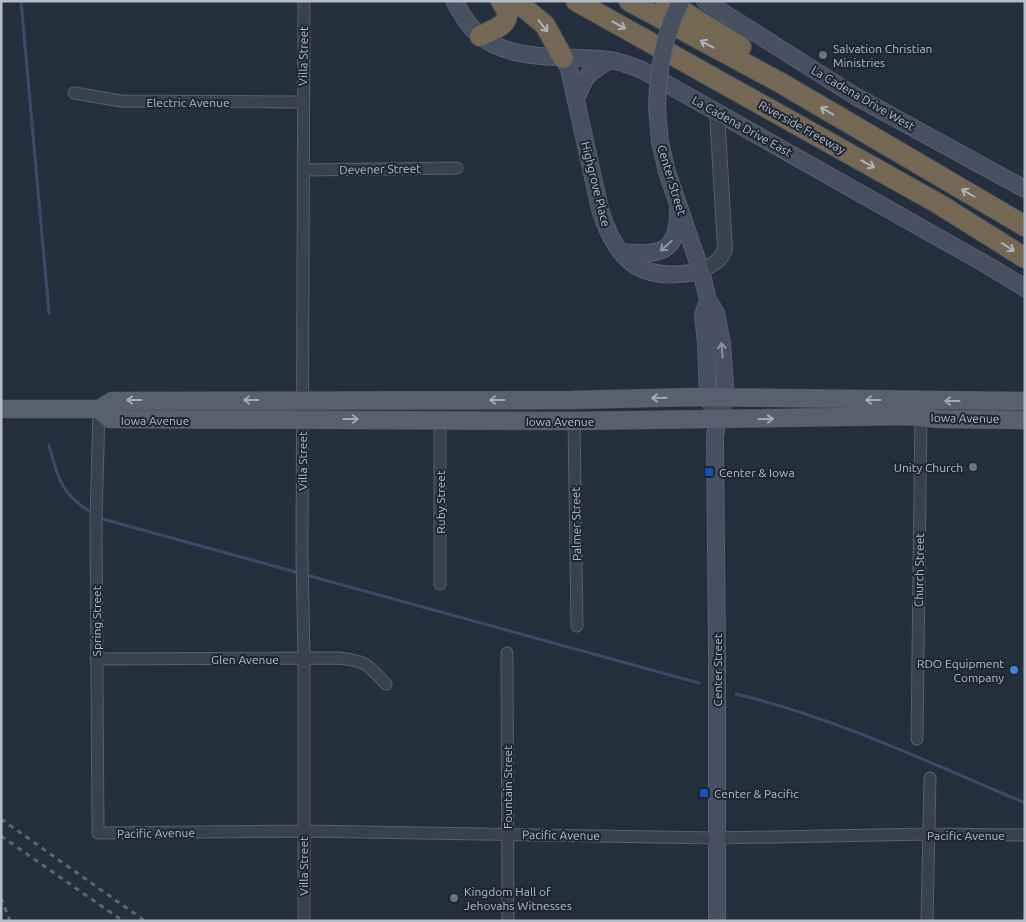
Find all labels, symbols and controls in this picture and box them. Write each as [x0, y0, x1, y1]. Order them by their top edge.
one-way arrow [538, 20, 549, 33]
one-way arrow [611, 21, 626, 30]
street label: Villa Street [296, 26, 310, 86]
one-way arrow [700, 39, 715, 49]
place label: Salvation Christian Ministries [833, 42, 932, 69]
marker: Salvation Christian Ministries [817, 49, 829, 61]
street label: La Cadena Drive West [809, 63, 917, 133]
street label: La Cadena Drive East [690, 93, 794, 159]
street label: Electric Avenue [146, 96, 230, 109]
street label: Riverside Freeway [756, 98, 848, 156]
one-way arrow [821, 105, 835, 115]
street label: Highgrove Place [579, 140, 613, 228]
street label: Center Street [655, 143, 689, 217]
one-way arrow [860, 159, 875, 169]
street label: Devener Street [339, 162, 421, 176]
one-way arrow [961, 187, 975, 197]
one-way arrow [660, 239, 673, 251]
one-way arrow [1000, 242, 1014, 252]
one-way arrow [717, 342, 727, 358]
one-way arrow [652, 393, 668, 403]
one-way arrow [126, 395, 142, 405]
one-way arrow [243, 395, 260, 405]
one-way arrow [489, 395, 505, 404]
one-way arrow [866, 395, 882, 404]
one-way arrow [945, 396, 961, 406]
street label: Iowa Avenue [931, 411, 999, 425]
street label: Iowa Avenue [121, 414, 189, 427]
one-way arrow [343, 414, 359, 424]
one-way arrow [758, 414, 774, 424]
street label: Iowa Avenue [526, 415, 594, 428]
street label: Villa Street [296, 431, 309, 491]
place label: Unity Church [894, 461, 963, 474]
marker: Unity Church [967, 461, 979, 473]
marker: Center & Iowa [703, 466, 715, 478]
place label: Center & Iowa [719, 466, 795, 479]
street label: Ruby Street [434, 470, 447, 534]
street label: Palmer Street [569, 487, 583, 561]
street label: Church Street [912, 532, 926, 607]
street label: Spring Street [90, 585, 103, 656]
street label: Center Street [711, 633, 724, 706]
street label: Glen Avenue [211, 653, 279, 666]
place label: RDO Equipment Company [917, 657, 1004, 684]
marker: RDO Equipment Company [1008, 664, 1020, 676]
street label: Fountain Street [501, 745, 514, 829]
marker: Center & Pacific [698, 787, 710, 799]
place label: Center & Pacific [714, 787, 799, 800]
street label: Pacific Avenue [117, 826, 195, 840]
street label: Pacific Avenue [522, 828, 600, 842]
street label: Pacific Avenue [927, 829, 1005, 842]
street label: Villa Street [297, 836, 310, 896]
place label: Kingdom Hall of Jehovahs Witnesses [464, 885, 572, 912]
marker: Kingdom Hall of Jehovahs Witnesses [448, 892, 460, 904]

